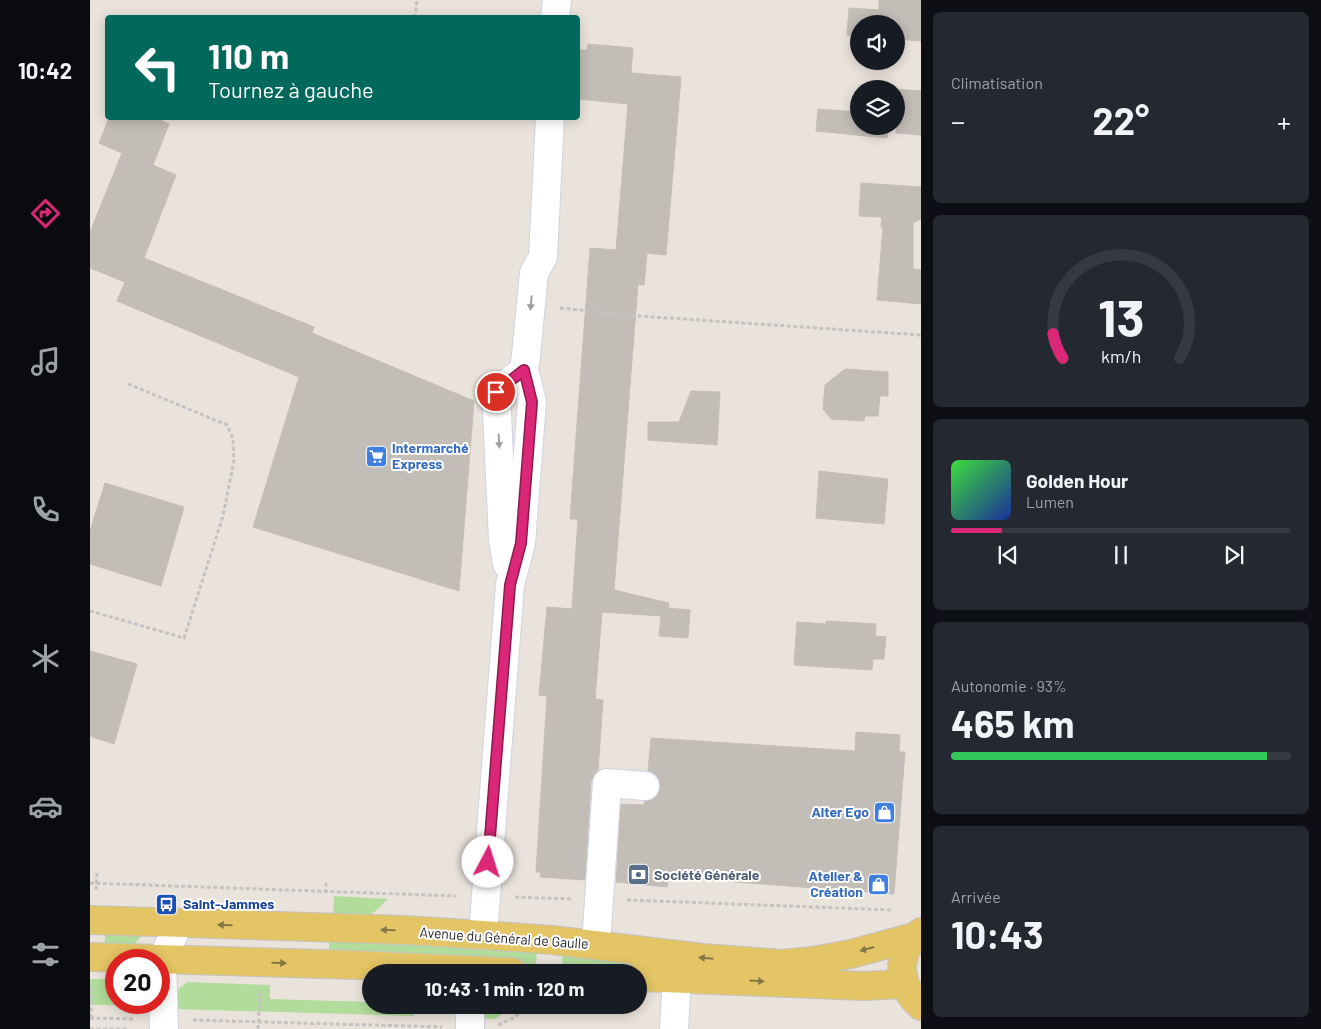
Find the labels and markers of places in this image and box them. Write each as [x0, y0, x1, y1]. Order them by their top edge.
pin [475, 371, 517, 413]
place label: Intermarché Express [392, 439, 469, 472]
supermarket icon: Intermarché Express [364, 444, 388, 468]
shop icon: Alter Ego [873, 800, 897, 824]
place label: Alter Ego [811, 803, 869, 820]
bank icon: Société Générale [626, 863, 650, 887]
place label: Société Générale [654, 866, 760, 883]
place label: Atelier & Création [808, 867, 863, 900]
shop icon: Atelier & Création [867, 872, 891, 896]
bus stop icon: Saint-Jammes [155, 892, 179, 916]
place label: Saint-Jammes [183, 895, 274, 912]

